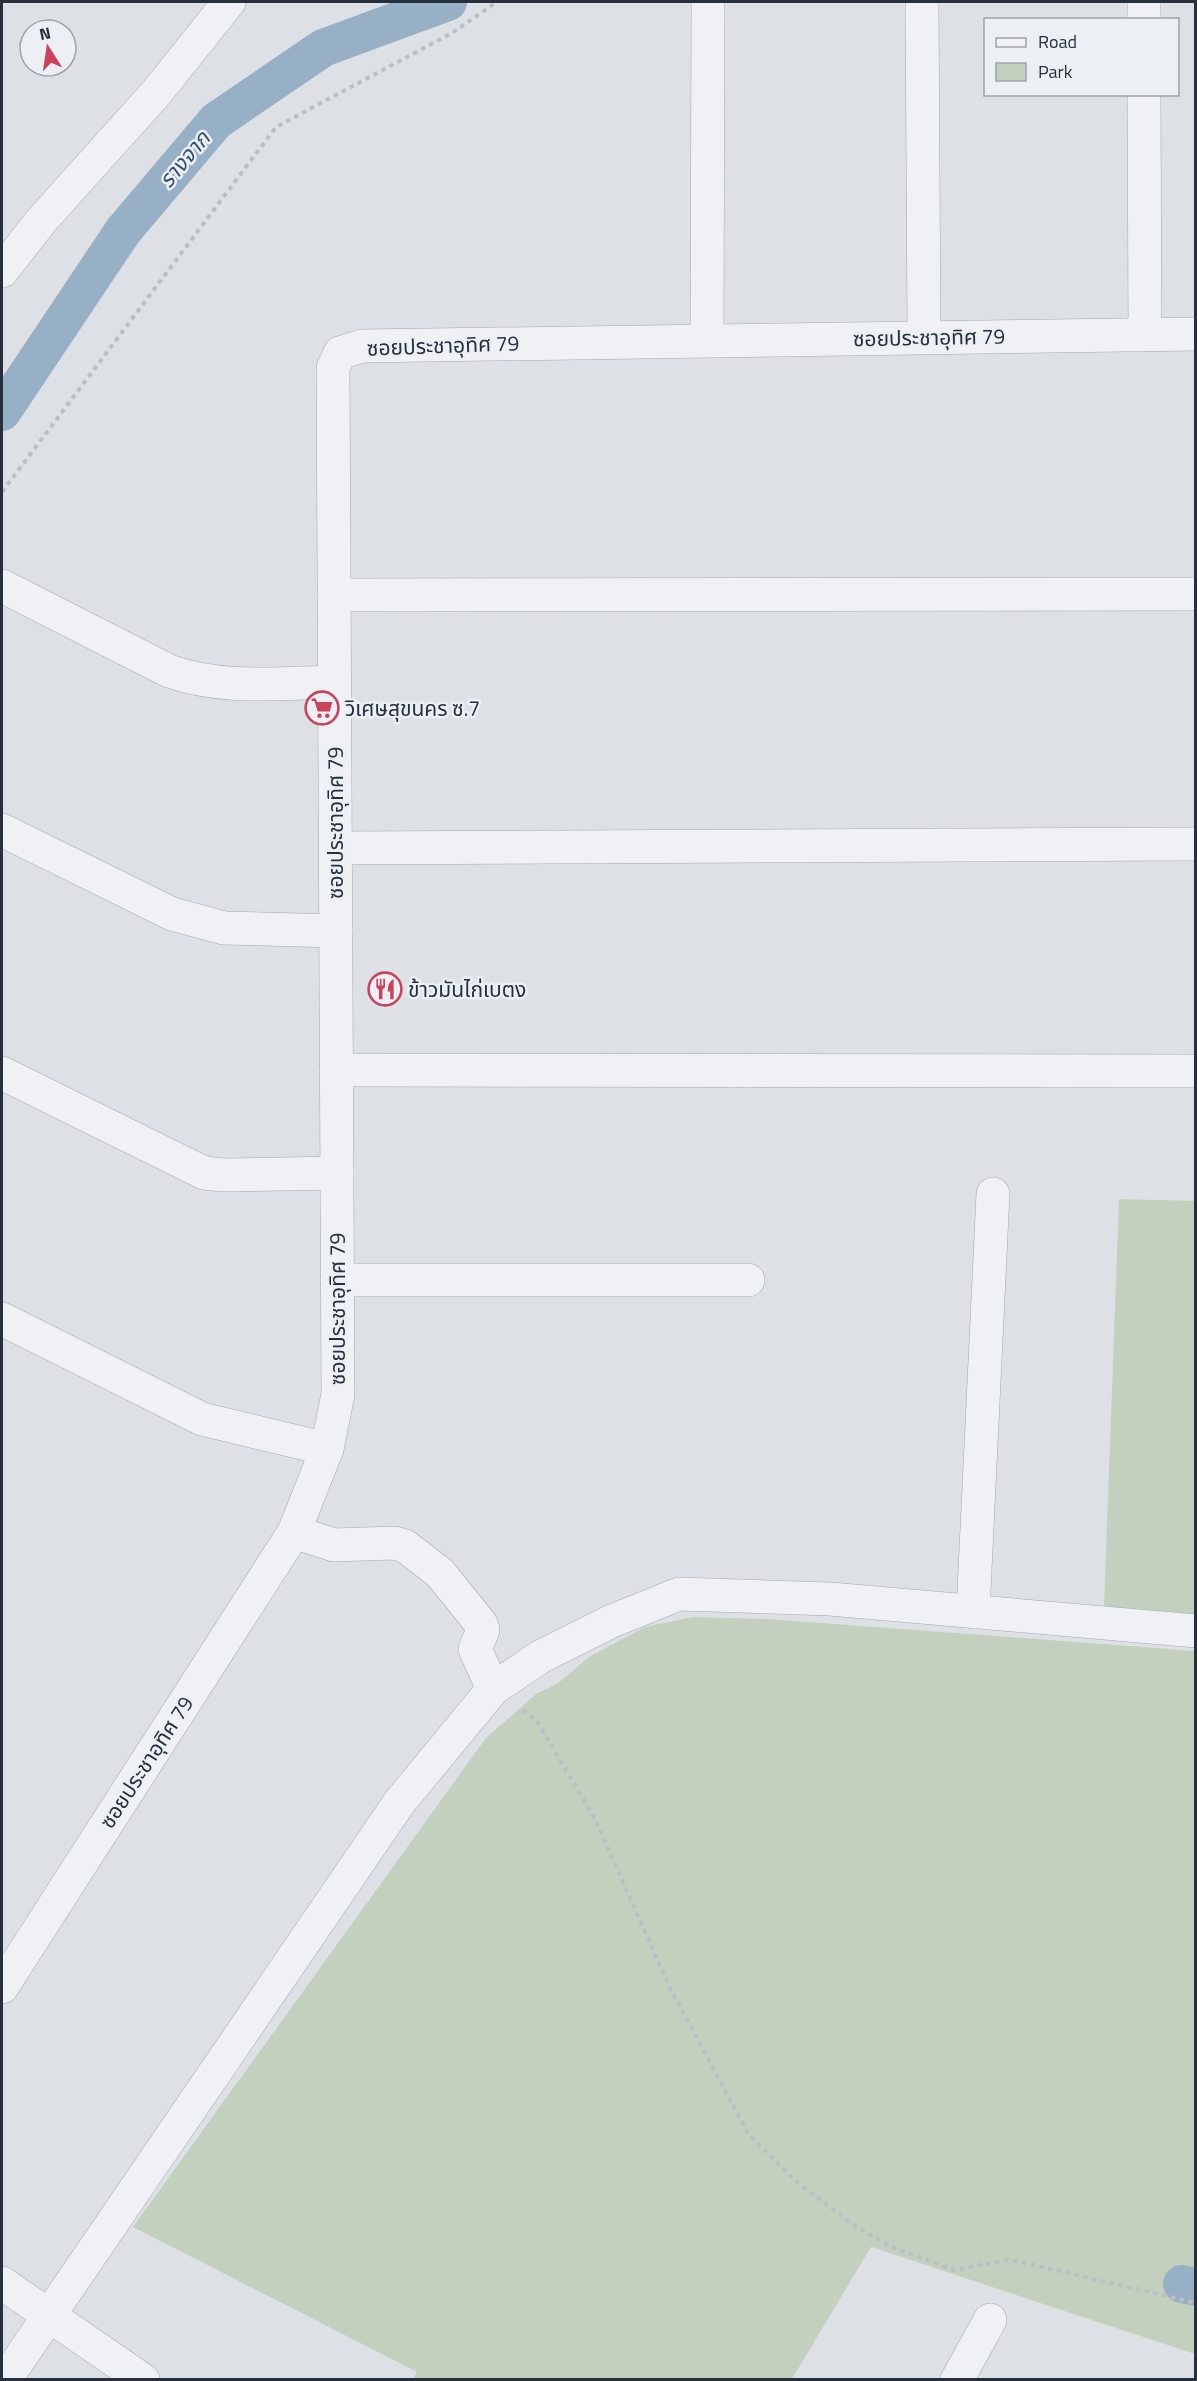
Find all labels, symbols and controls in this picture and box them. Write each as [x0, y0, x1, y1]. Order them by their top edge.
north arrow [18, 18, 78, 78]
legend [984, 18, 1179, 96]
text: N [37, 20, 53, 46]
text: Road [1038, 28, 1077, 55]
text: Park [1038, 58, 1073, 85]
water label: รางจาก [150, 122, 219, 195]
street label: ซอยประชาอุทิศ 79 [852, 320, 1006, 354]
street label: ซอยประชาอุทิศ 79 [366, 326, 520, 364]
supermarket icon: วิเศษสุขนคร ซ.7 [304, 690, 340, 726]
place label: วิเศษสุขนคร ซ.7 [345, 692, 480, 724]
street label: ซอยประชาอุทิศ 79 [319, 747, 351, 899]
restaurant icon: ข้าวมันไก่เบตง [367, 971, 403, 1007]
place label: ข้าวมันไก่เบตง [408, 973, 526, 1005]
street label: ซอยประชาอุทิศ 79 [321, 1233, 353, 1385]
street label: ซอยประชาอุทิศ 79 [91, 1689, 201, 1835]

